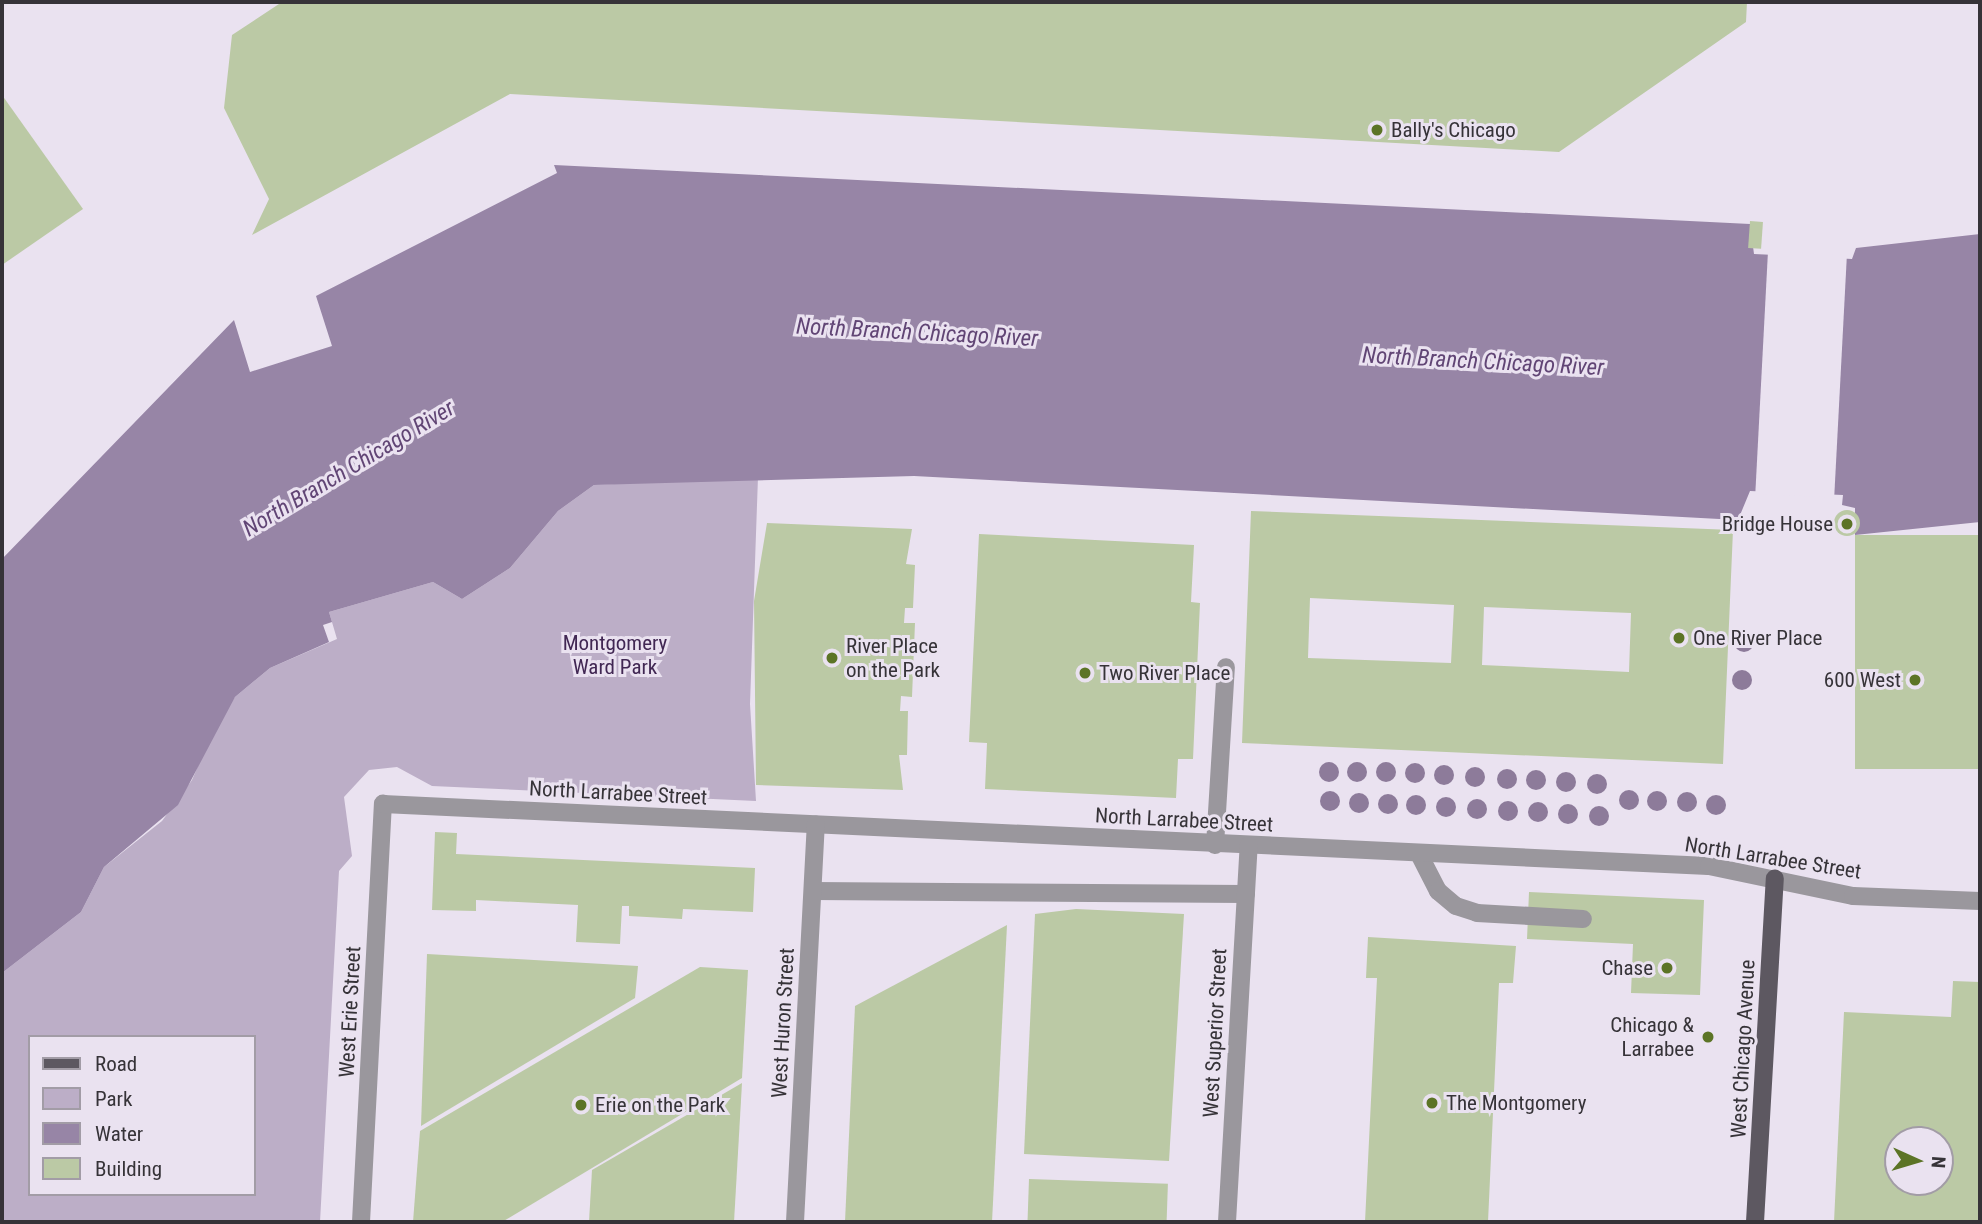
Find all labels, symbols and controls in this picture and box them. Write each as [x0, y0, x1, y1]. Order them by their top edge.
place label: Bally's Chicago [1391, 117, 1516, 143]
marker: Bally's Chicago [1369, 122, 1385, 138]
water label: North Branch Chicago River [795, 313, 1039, 353]
water label: North Branch Chicago River [1361, 342, 1605, 382]
water label: North Branch Chicago River [238, 395, 460, 543]
place label: Bridge House [1722, 511, 1833, 537]
marker: Bridge House [1839, 516, 1855, 532]
place label: One River Place [1693, 625, 1822, 651]
park label: Montgomery Ward Park [563, 630, 667, 680]
marker: One River Place [1671, 630, 1687, 646]
place label: River Place on the Park [846, 633, 940, 683]
marker: River Place on the Park [824, 650, 840, 666]
place label: Two River Place [1099, 660, 1230, 686]
marker: Two River Place [1077, 665, 1093, 681]
place label: 600 West [1824, 667, 1901, 693]
marker: 600 West [1907, 672, 1923, 688]
street label: North Larrabee Street [528, 776, 708, 810]
street label: North Larrabee Street [1094, 803, 1274, 837]
street label: North Larrabee Street [1683, 832, 1863, 884]
street label: West Erie Street [334, 946, 366, 1078]
street label: West Huron Street [766, 947, 800, 1099]
street label: West Superior Street [1198, 948, 1232, 1118]
place label: Chase [1601, 955, 1653, 981]
street label: West Chicago Avenue [1726, 959, 1760, 1139]
marker: Chase [1659, 960, 1675, 976]
place label: Chicago & Larrabee [1610, 1012, 1694, 1062]
marker: Chicago & Larrabee [1700, 1029, 1716, 1045]
legend [28, 1035, 256, 1196]
text: Road [95, 1052, 137, 1076]
text: Park [95, 1087, 132, 1111]
place label: The Montgomery [1446, 1090, 1586, 1116]
place label: Erie on the Park [595, 1092, 725, 1118]
marker: The Montgomery [1424, 1095, 1440, 1111]
marker: Erie on the Park [573, 1097, 589, 1113]
text: Water [95, 1122, 143, 1146]
north arrow [1884, 1126, 1954, 1196]
text: N [1927, 1156, 1950, 1169]
text: Building [95, 1157, 162, 1181]

